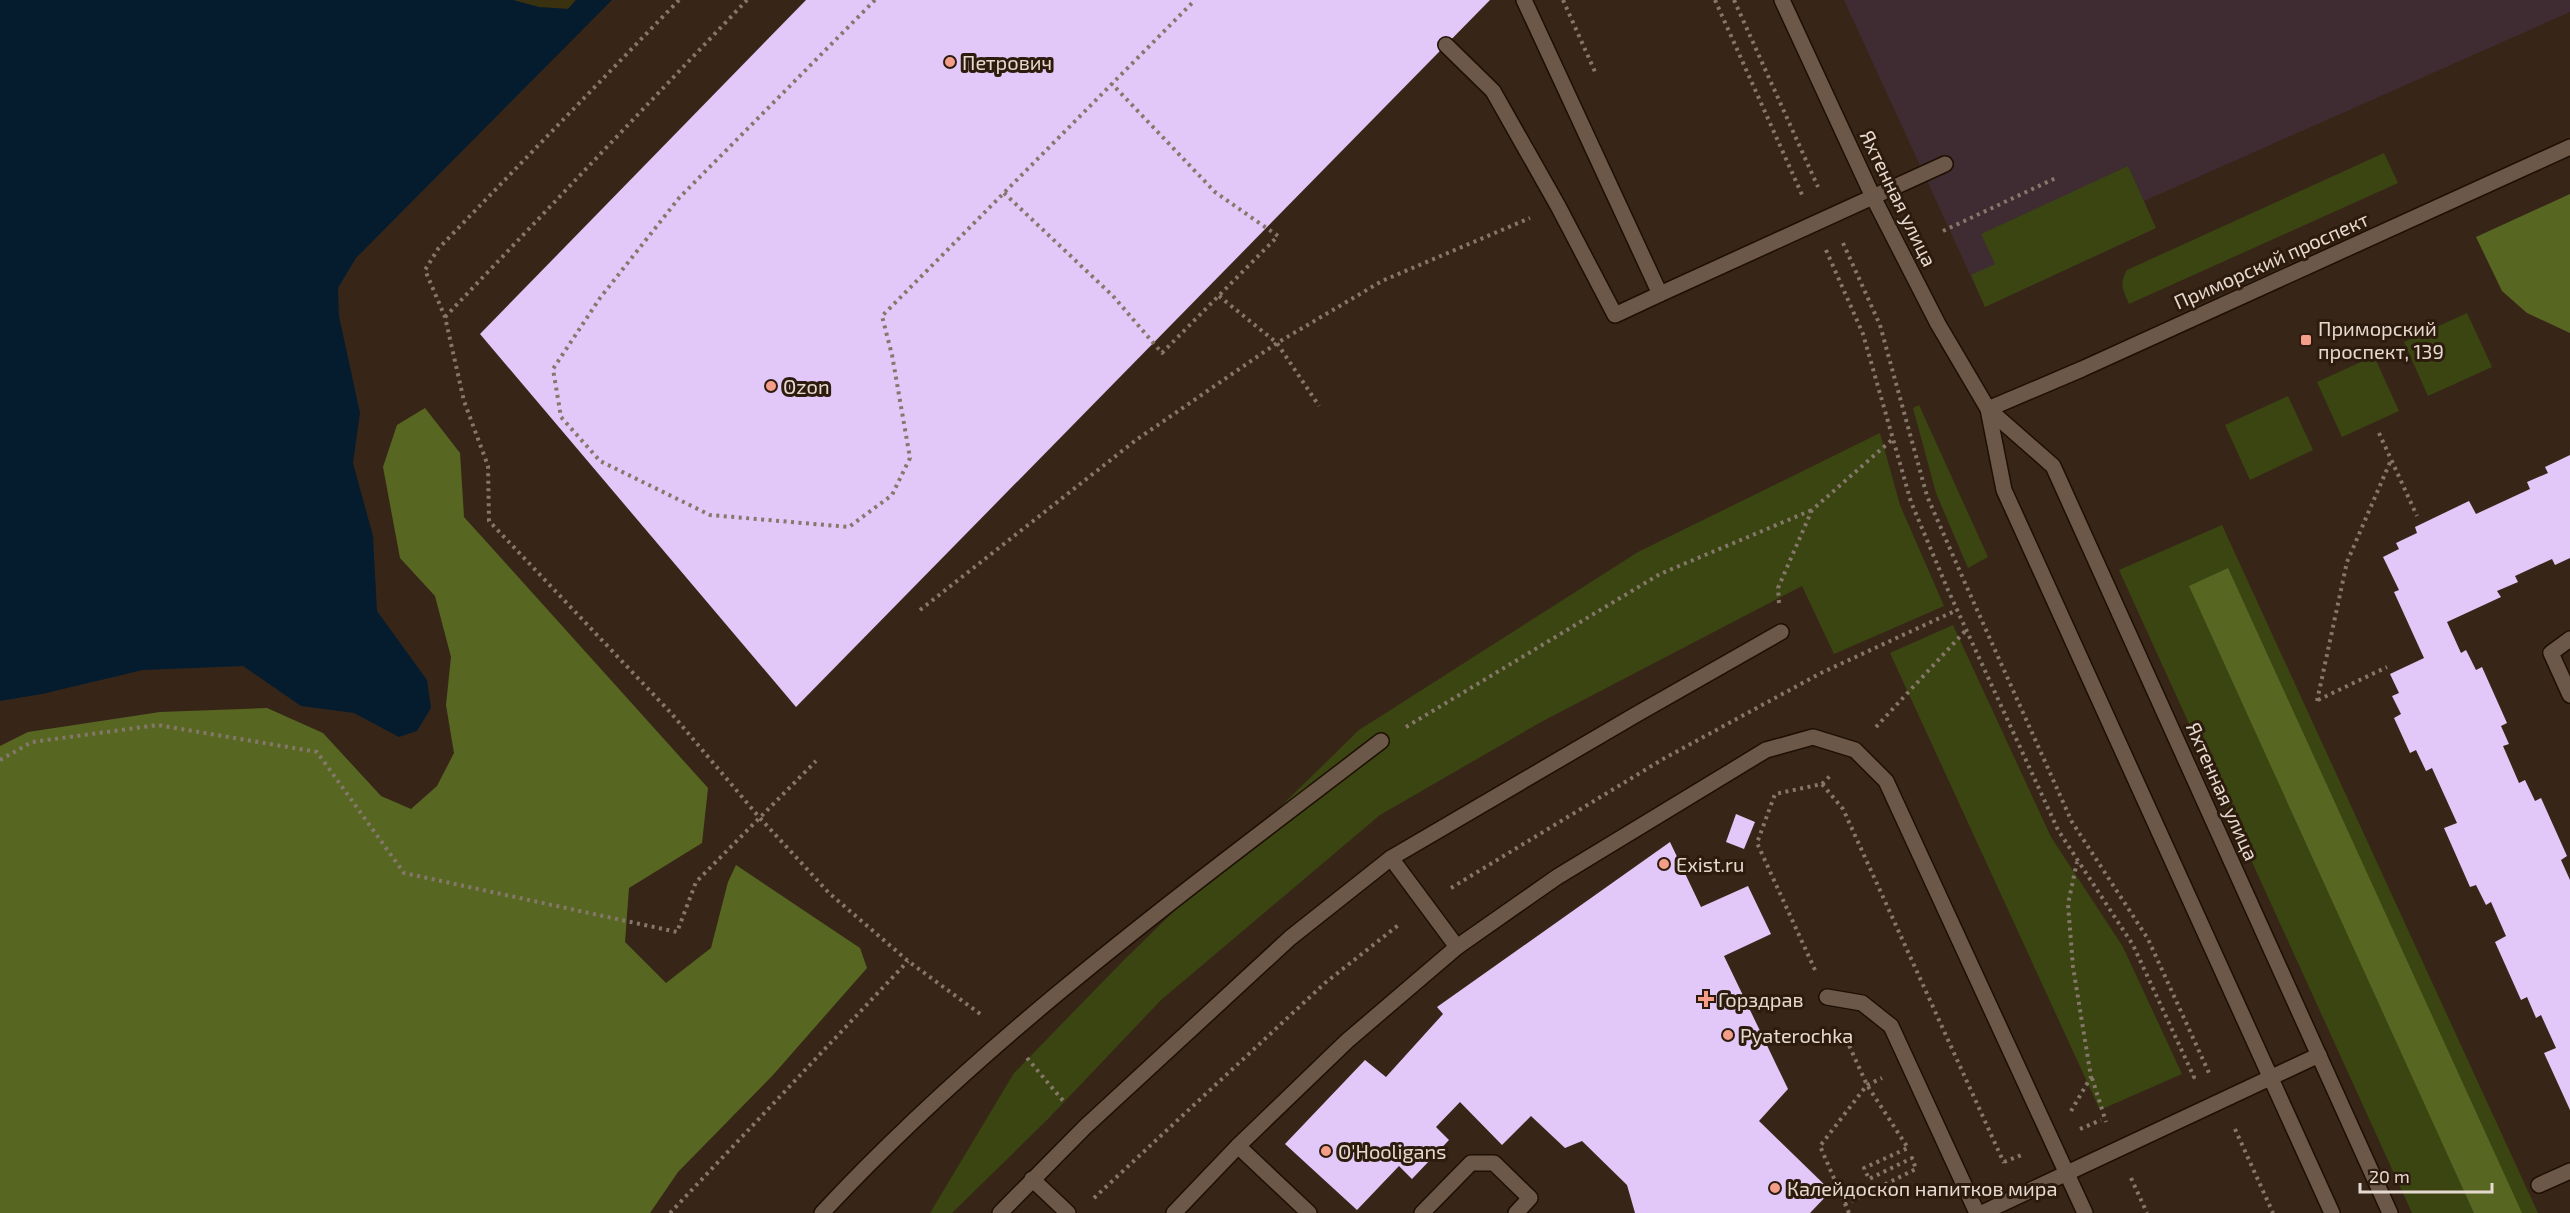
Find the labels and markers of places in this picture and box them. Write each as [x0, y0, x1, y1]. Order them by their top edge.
place label: Петрович [962, 50, 1052, 74]
marker: Петрович [943, 55, 957, 69]
place label: Приморский проспект, 139 [2318, 316, 2444, 363]
marker: Приморский проспект, 139 [2299, 333, 2313, 347]
place label: Ozon [783, 374, 830, 398]
marker: Ozon [764, 379, 778, 393]
place label: Exist.ru [1676, 852, 1745, 876]
marker: Exist.ru [1657, 857, 1671, 871]
place label: Горздрав [1718, 987, 1804, 1011]
marker: Горздрав [1699, 992, 1713, 1006]
place label: Pyaterochka [1740, 1023, 1853, 1047]
marker: Pyaterochka [1721, 1028, 1735, 1042]
place label: O'Hooligans [1338, 1139, 1446, 1163]
marker: O'Hooligans [1319, 1144, 1333, 1158]
place label: Калейдоскоп напитков мира [1787, 1176, 2057, 1200]
marker: Калейдоскоп напитков мира [1768, 1181, 1782, 1195]

